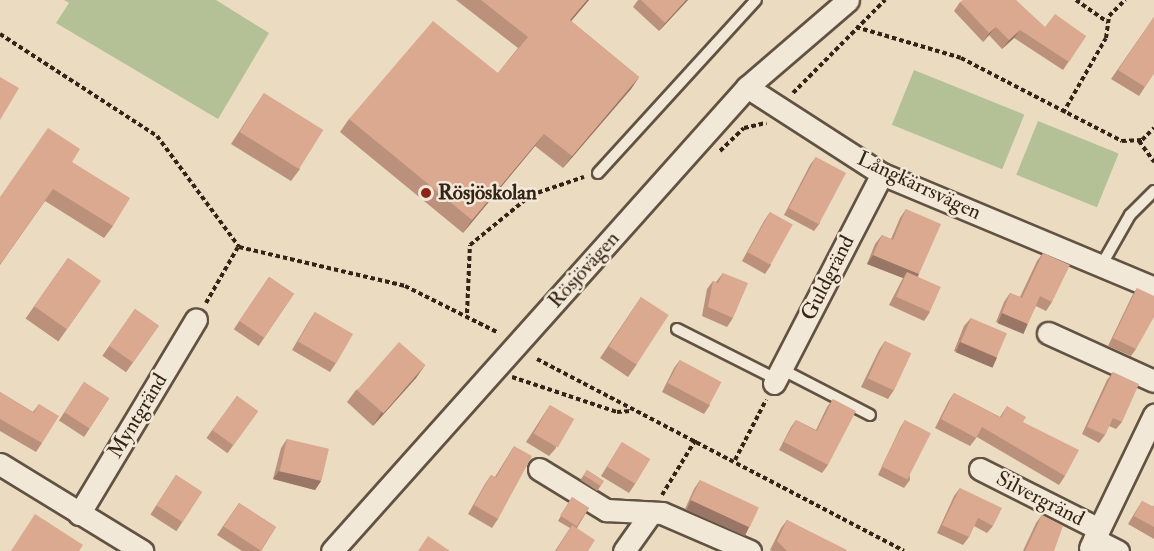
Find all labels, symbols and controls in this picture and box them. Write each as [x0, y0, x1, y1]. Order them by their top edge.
street label: Långkärrsvägen [853, 146, 985, 226]
place label: Rösjöskolan [438, 180, 537, 206]
marker: Rösjöskolan [419, 186, 433, 200]
street label: Rösjövägen [543, 226, 625, 314]
street label: Guldgränd [796, 231, 860, 325]
street label: Myntgränd [103, 369, 173, 463]
street label: Silvergränd [992, 466, 1088, 532]

